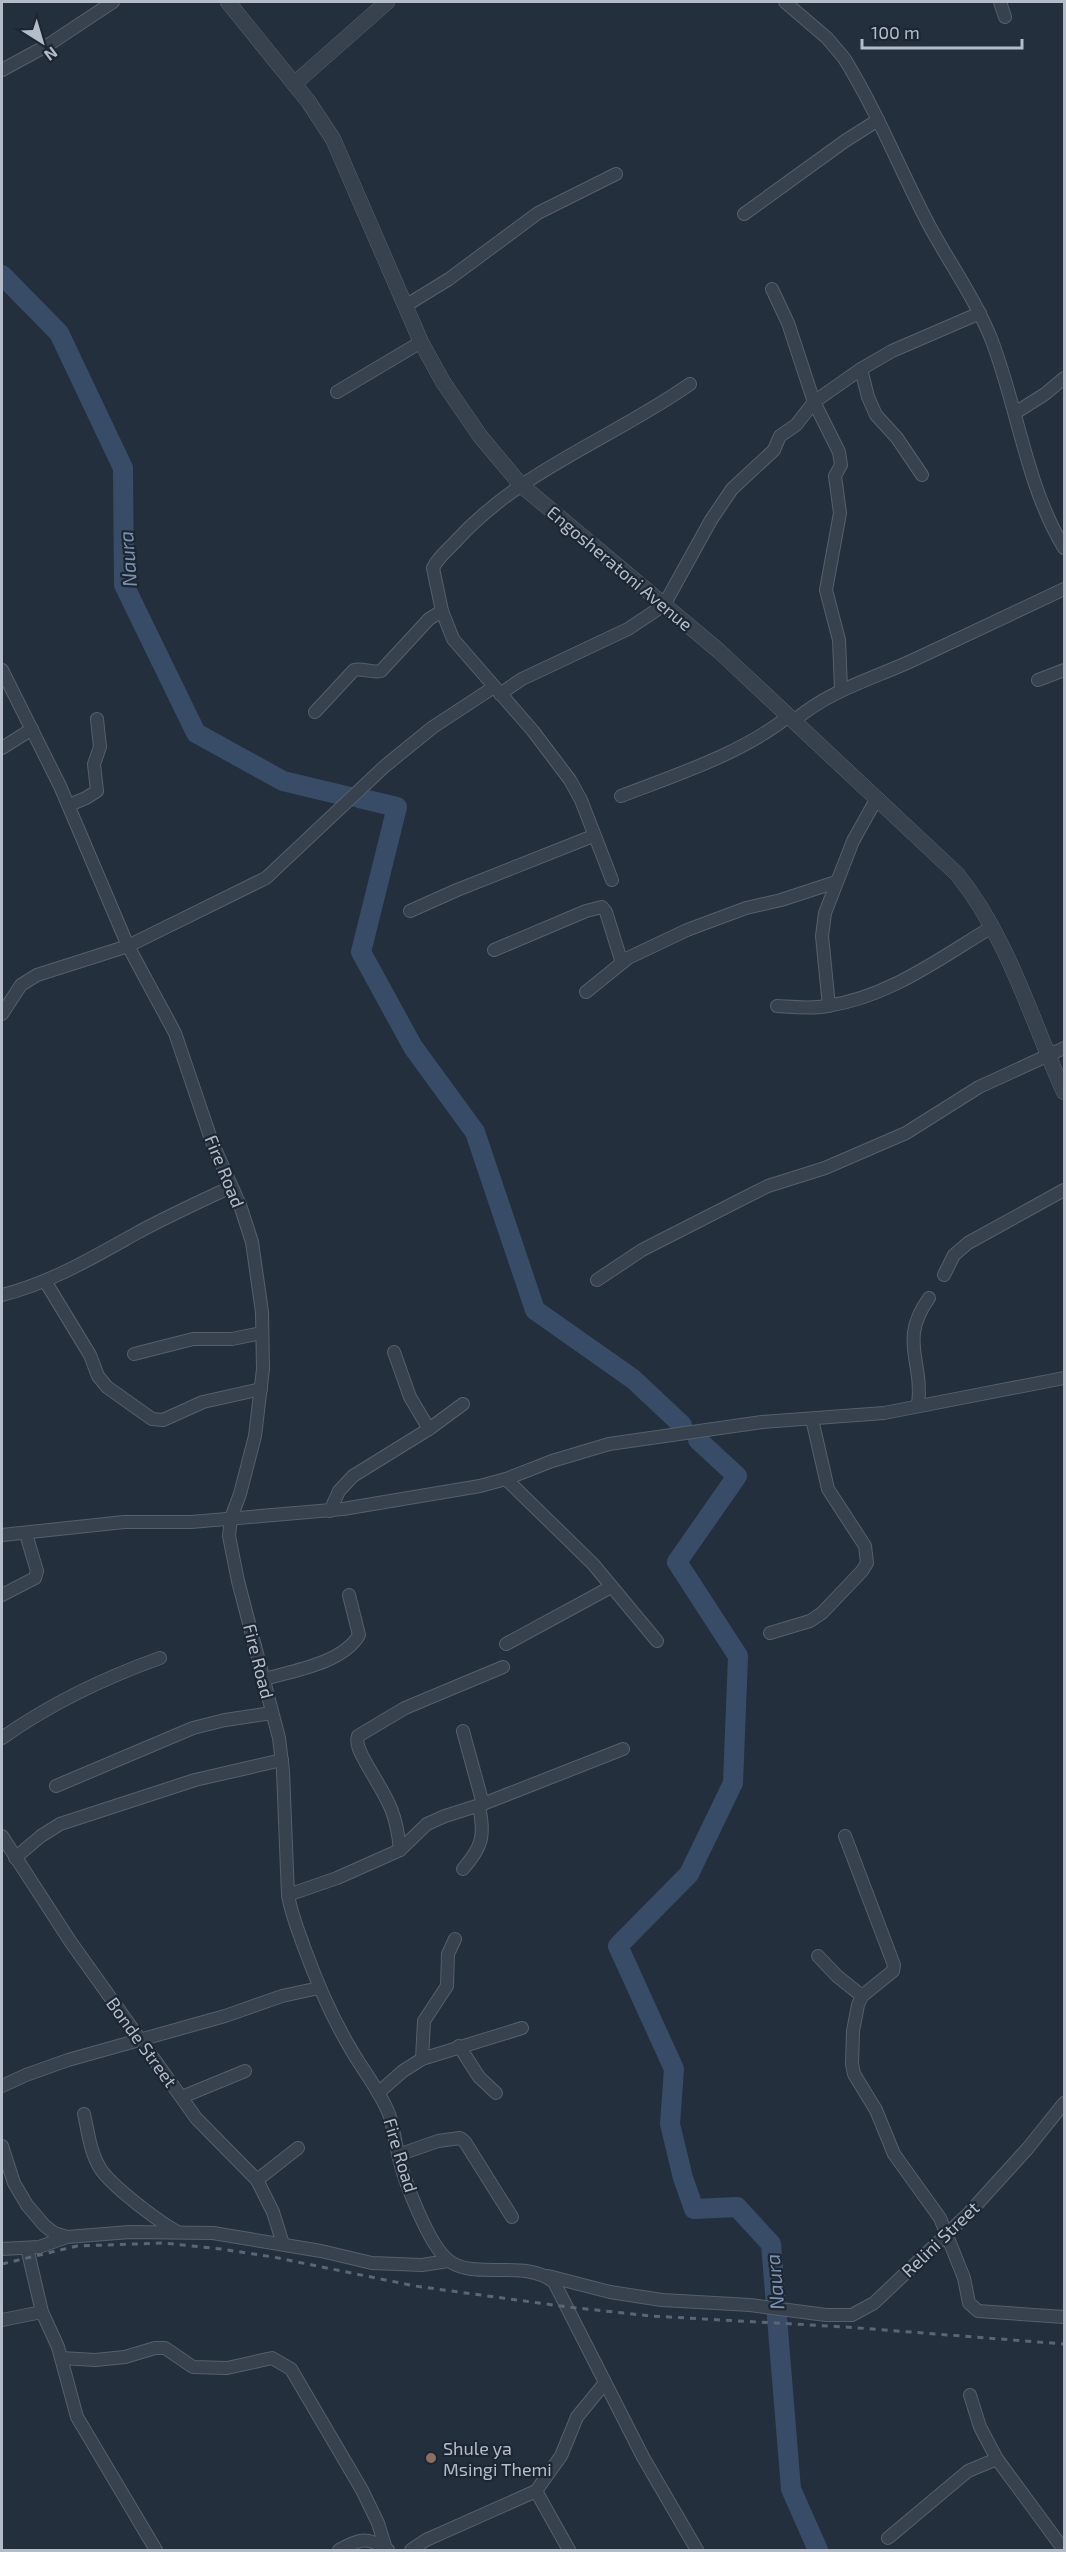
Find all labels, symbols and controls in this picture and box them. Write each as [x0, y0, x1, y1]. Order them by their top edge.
north arrow [12, 12, 72, 72]
scale bar [862, 12, 1022, 50]
text: 100 m [871, 21, 920, 43]
text: N [41, 43, 62, 65]
street label: Engosheratoni Avenue [543, 501, 697, 635]
water label: Naura [113, 530, 141, 588]
street label: Fire Road [201, 1132, 249, 1210]
street label: Fire Road [239, 1621, 279, 1701]
street label: Bonde Street [102, 1993, 182, 2091]
street label: Fire Road [379, 2115, 423, 2195]
street label: Relini Street [897, 2196, 984, 2281]
water label: Naura [760, 2253, 788, 2311]
place label: Shule ya Msingi Themi [443, 2437, 552, 2480]
marker: Shule ya Msingi Themi [424, 2451, 438, 2465]

